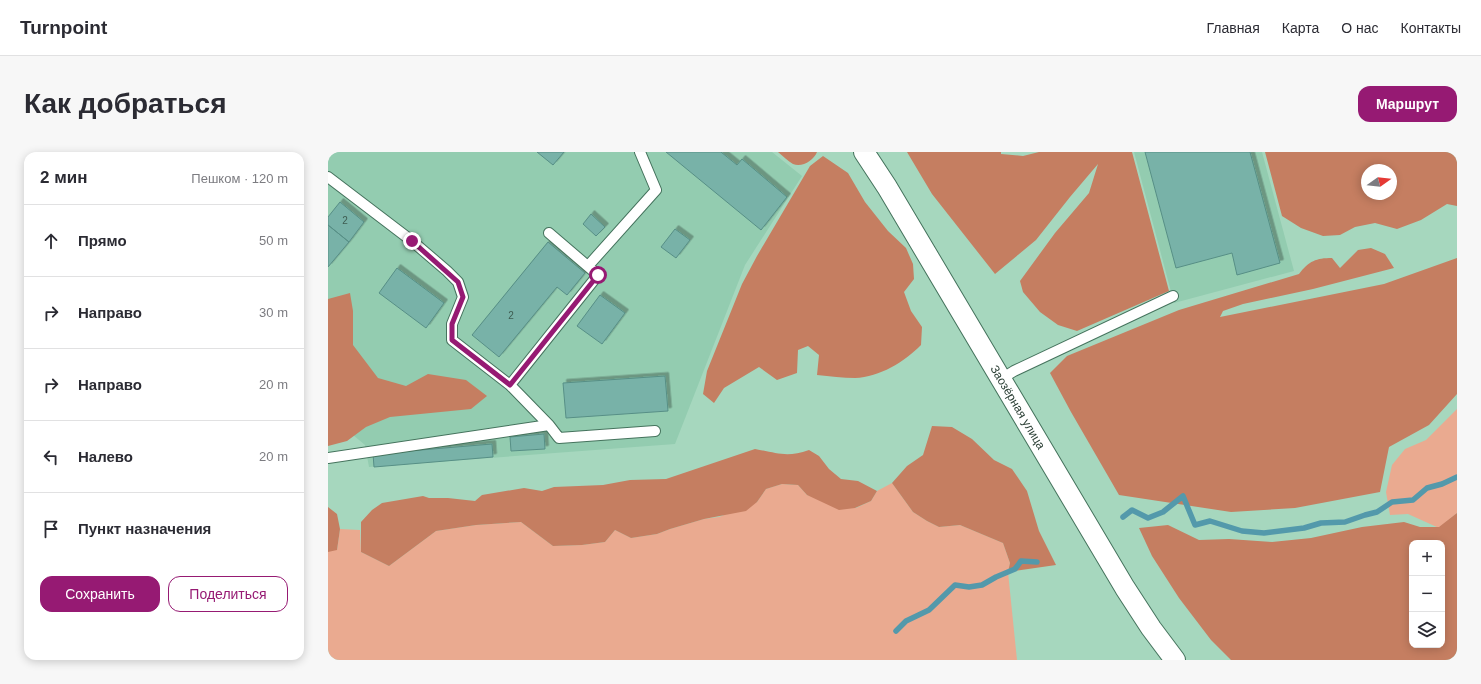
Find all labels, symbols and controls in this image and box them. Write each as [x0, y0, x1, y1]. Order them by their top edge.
text: Turnpoint [20, 17, 107, 38]
text: Главная [1206, 20, 1260, 36]
text: Карта [1282, 20, 1319, 36]
text: О нас [1341, 20, 1379, 36]
text: Контакты [1401, 20, 1461, 36]
button: Маршрут [1358, 86, 1457, 122]
text: Как добраться [24, 88, 226, 119]
north arrow [1361, 164, 1397, 200]
text: 2 мин [40, 168, 87, 187]
text: Пешком · 120 m [191, 171, 288, 186]
house number: 2 [342, 215, 348, 226]
icon: ahead [40, 230, 62, 252]
text: Прямо [78, 232, 127, 249]
route end [403, 232, 421, 250]
text: 50 m [259, 233, 288, 248]
route start [589, 266, 607, 284]
icon: right [40, 302, 62, 324]
text: Направо [78, 304, 142, 321]
text: 30 m [259, 305, 288, 320]
house number: 2 [508, 310, 514, 321]
street label: Заозёрная улица [987, 363, 1048, 452]
icon: right [40, 374, 62, 396]
text: Направо [78, 376, 142, 393]
text: 20 m [259, 377, 288, 392]
icon: left [40, 446, 62, 468]
text: Налево [78, 448, 133, 465]
text: 20 m [259, 449, 288, 464]
icon: arrive [40, 518, 62, 540]
text: Пункт назначения [78, 520, 211, 537]
map controls [1409, 540, 1445, 648]
button: + [1409, 540, 1445, 576]
button: Сохранить [40, 576, 160, 612]
button: Поделиться [168, 576, 288, 612]
button: − [1409, 576, 1445, 612]
button: layers [1409, 612, 1445, 648]

